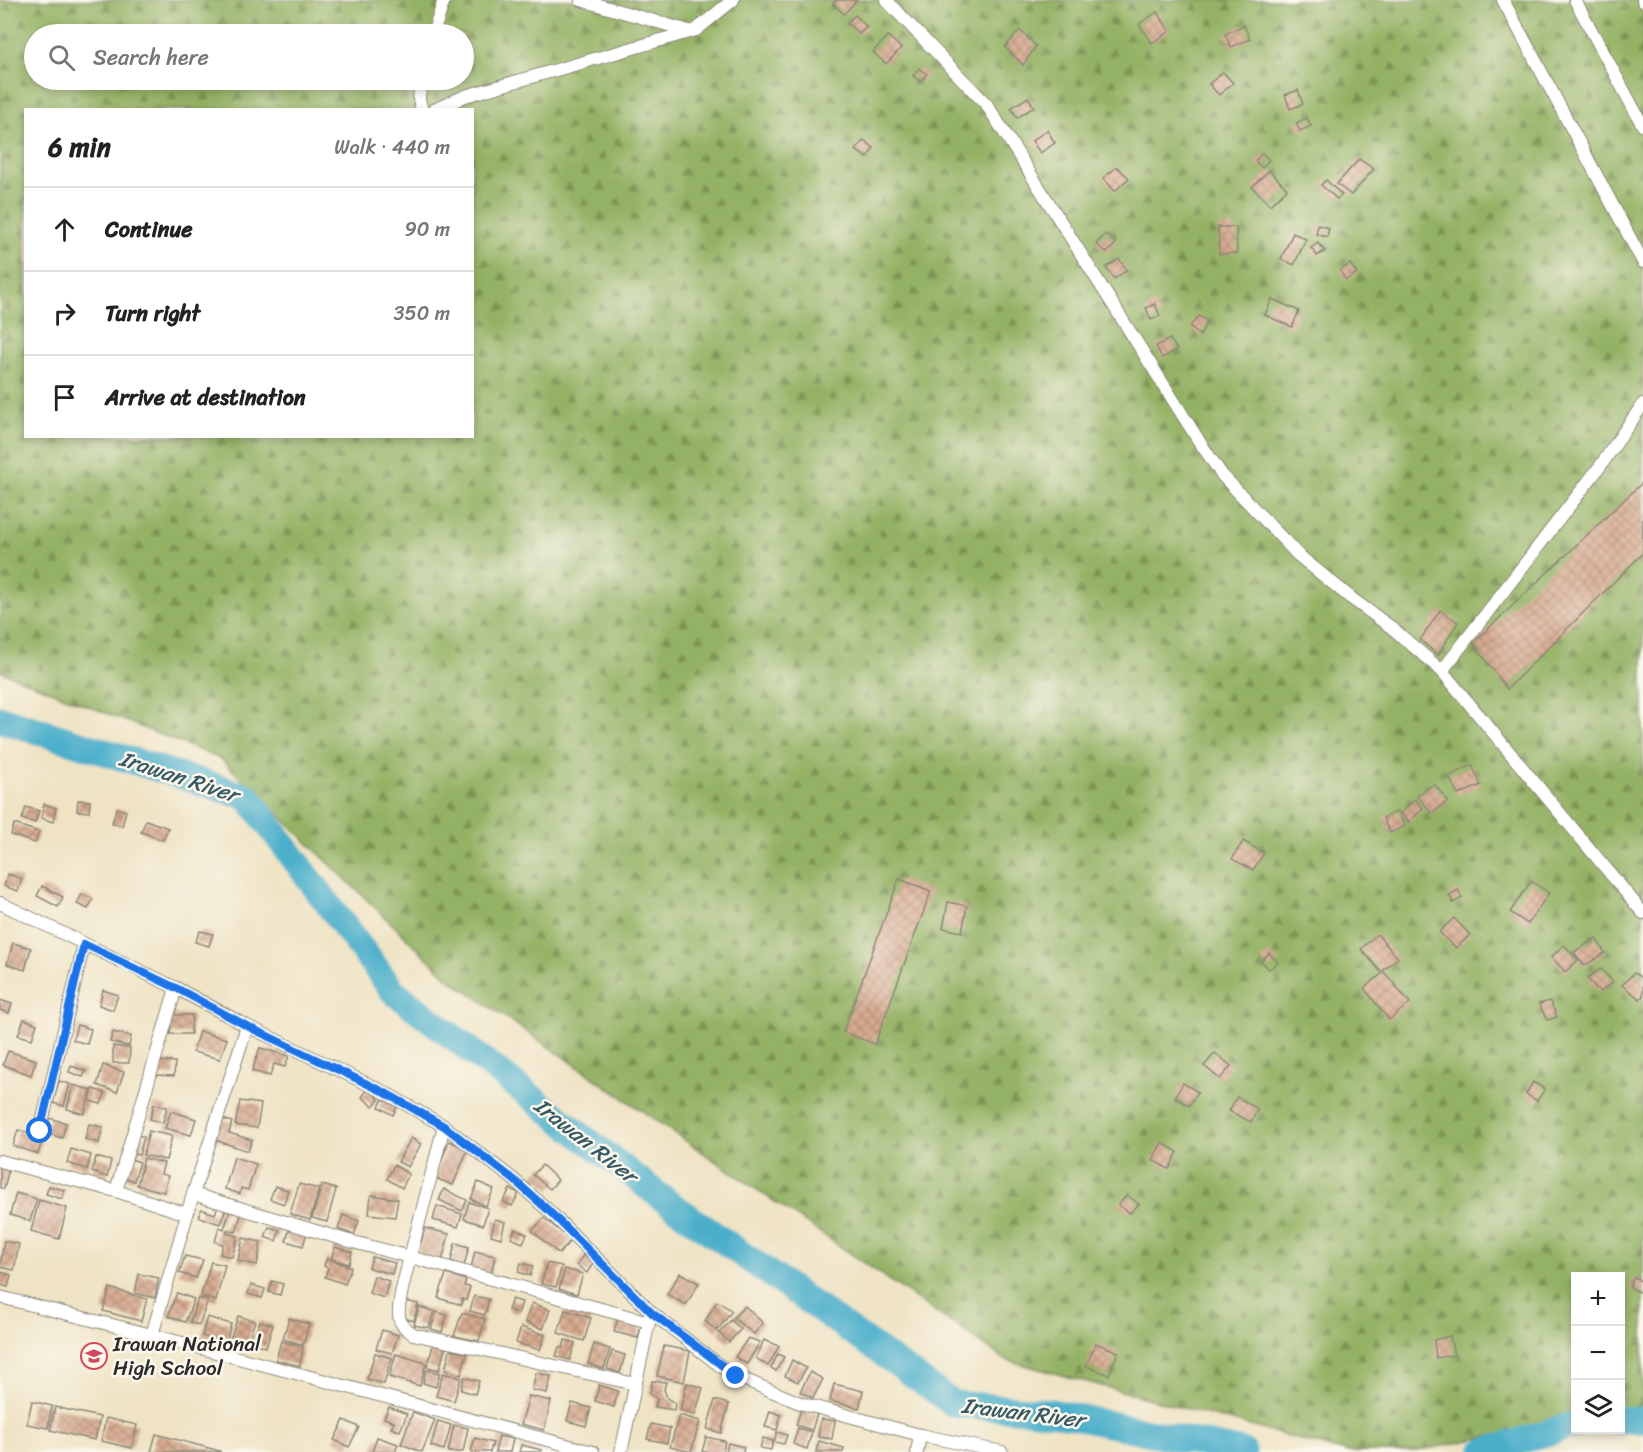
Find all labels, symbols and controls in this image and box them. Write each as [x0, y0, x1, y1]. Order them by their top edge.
search box [24, 24, 474, 90]
text: Search here [93, 38, 209, 77]
icon: search [45, 41, 78, 74]
text: 6 min [48, 124, 111, 170]
text: Walk · 440 m [334, 130, 450, 165]
text: Continue [105, 210, 193, 249]
text: 90 m [405, 212, 450, 247]
icon: ahead [48, 213, 81, 246]
text: Turn right [105, 294, 200, 333]
text: 350 m [394, 296, 450, 331]
icon: right [48, 297, 81, 330]
text: Arrive at destination [105, 378, 306, 417]
icon: arrive [48, 381, 81, 414]
water label: Irawan River [114, 739, 247, 815]
water label: Irawan River [525, 1087, 649, 1196]
route start [26, 1117, 52, 1143]
map controls [1571, 1272, 1625, 1434]
button: + [1571, 1272, 1625, 1326]
place label: Irawan National High School [112, 1325, 262, 1387]
button: − [1571, 1326, 1625, 1380]
school or university icon: Irawan National High School [79, 1341, 109, 1371]
route end [722, 1362, 748, 1388]
button: layers [1571, 1380, 1625, 1434]
water label: Irawan River [959, 1386, 1090, 1440]

